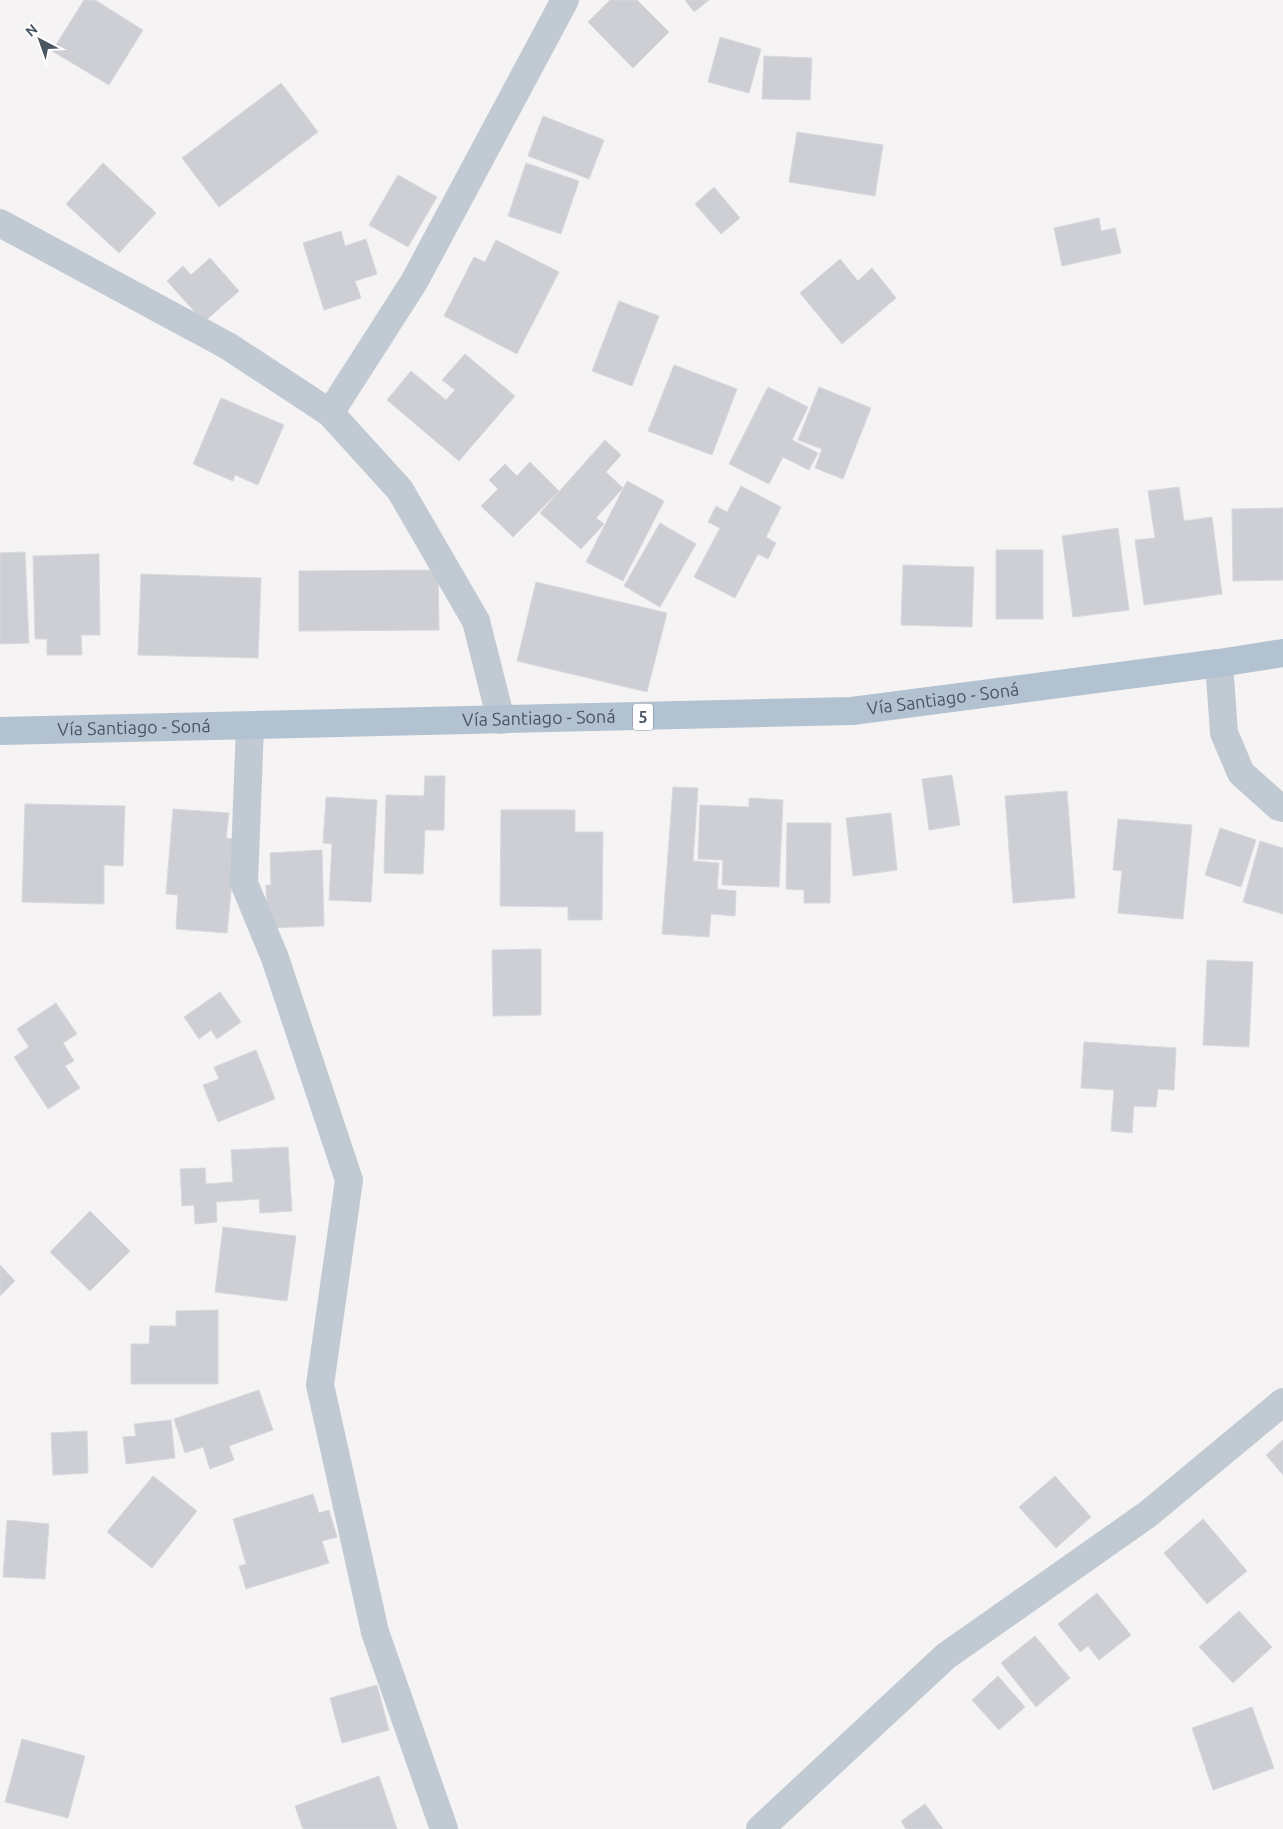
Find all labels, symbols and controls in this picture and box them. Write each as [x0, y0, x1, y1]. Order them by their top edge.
north arrow [15, 15, 65, 65]
text: N [22, 21, 41, 40]
street label: Vía Santiago - Soná [866, 678, 1020, 718]
road number: 5 [633, 704, 653, 730]
street label: Vía Santiago - Soná [462, 706, 616, 729]
street label: Vía Santiago - Soná [57, 715, 211, 739]

